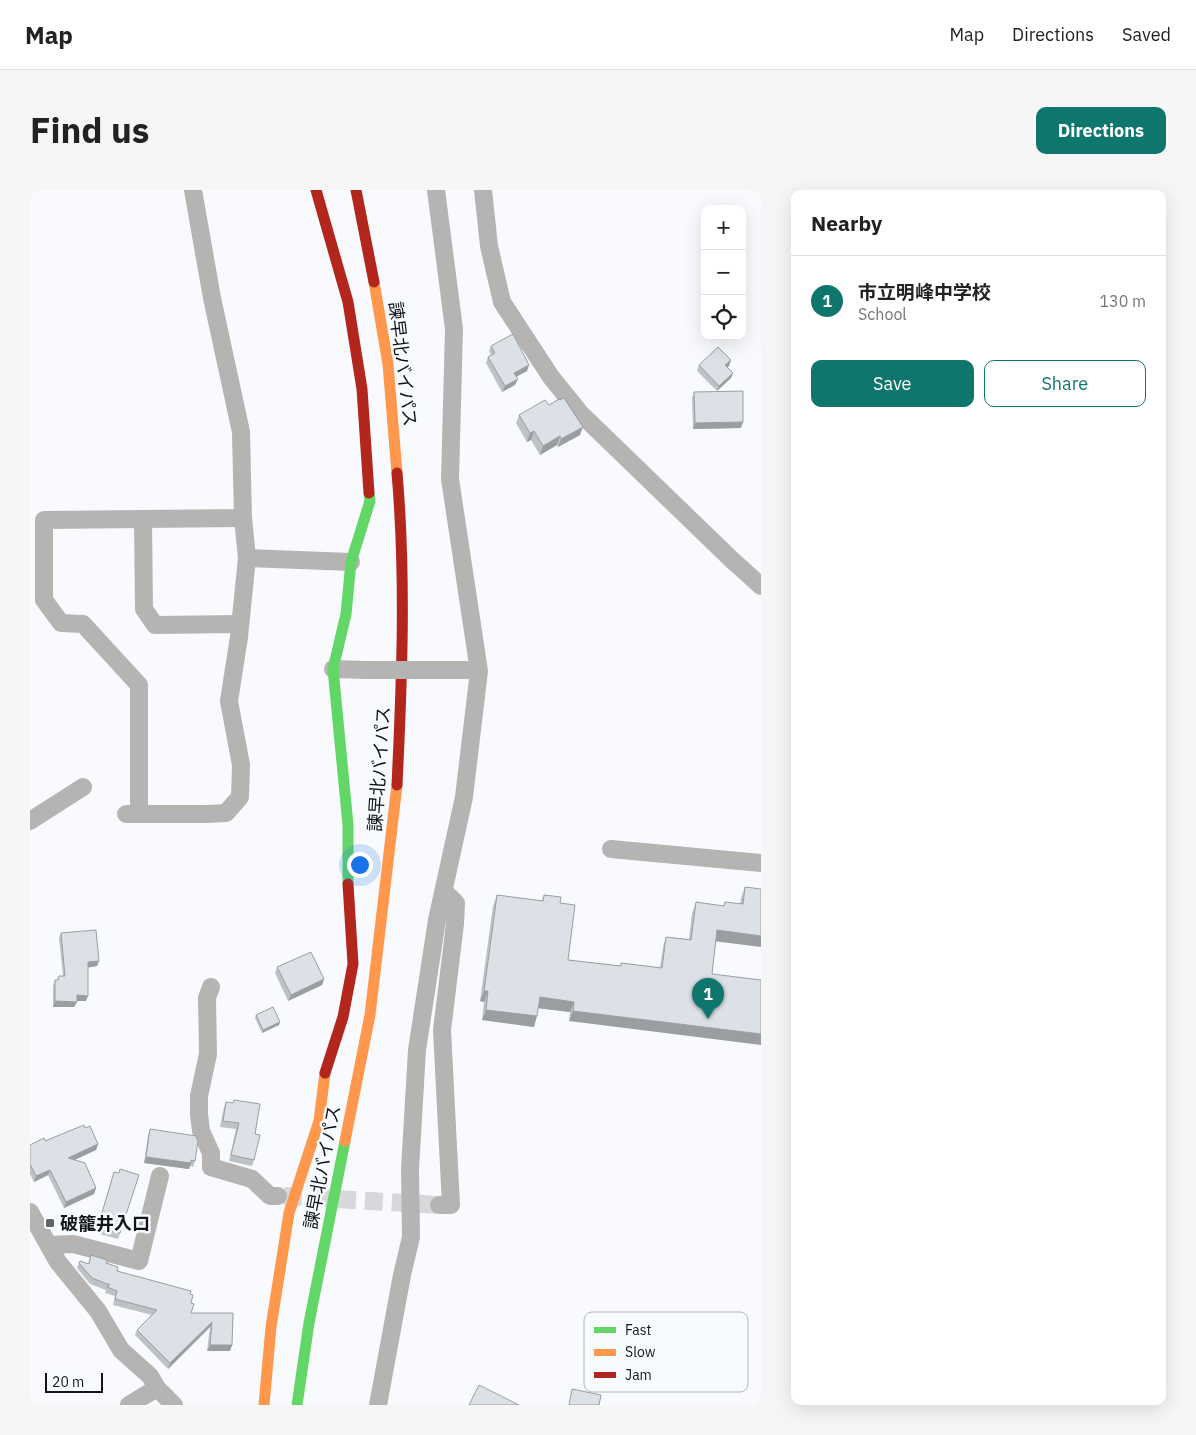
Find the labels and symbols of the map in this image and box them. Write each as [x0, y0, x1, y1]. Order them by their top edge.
street label: 諫早北バイパス [384, 300, 422, 428]
street label: 諫早北バイパス [363, 706, 395, 832]
your location [347, 852, 373, 878]
pin: 1 [692, 978, 724, 1019]
street label: 諫早北バイパス [299, 1103, 345, 1231]
place label: 破籠井入口 [60, 1212, 150, 1235]
marker: 破籠井入口 [44, 1217, 56, 1229]
legend [584, 1312, 748, 1392]
text: Fast [625, 1321, 651, 1339]
text: Slow [625, 1343, 656, 1361]
text: Jam [625, 1366, 652, 1384]
scale bar [45, 1370, 102, 1393]

